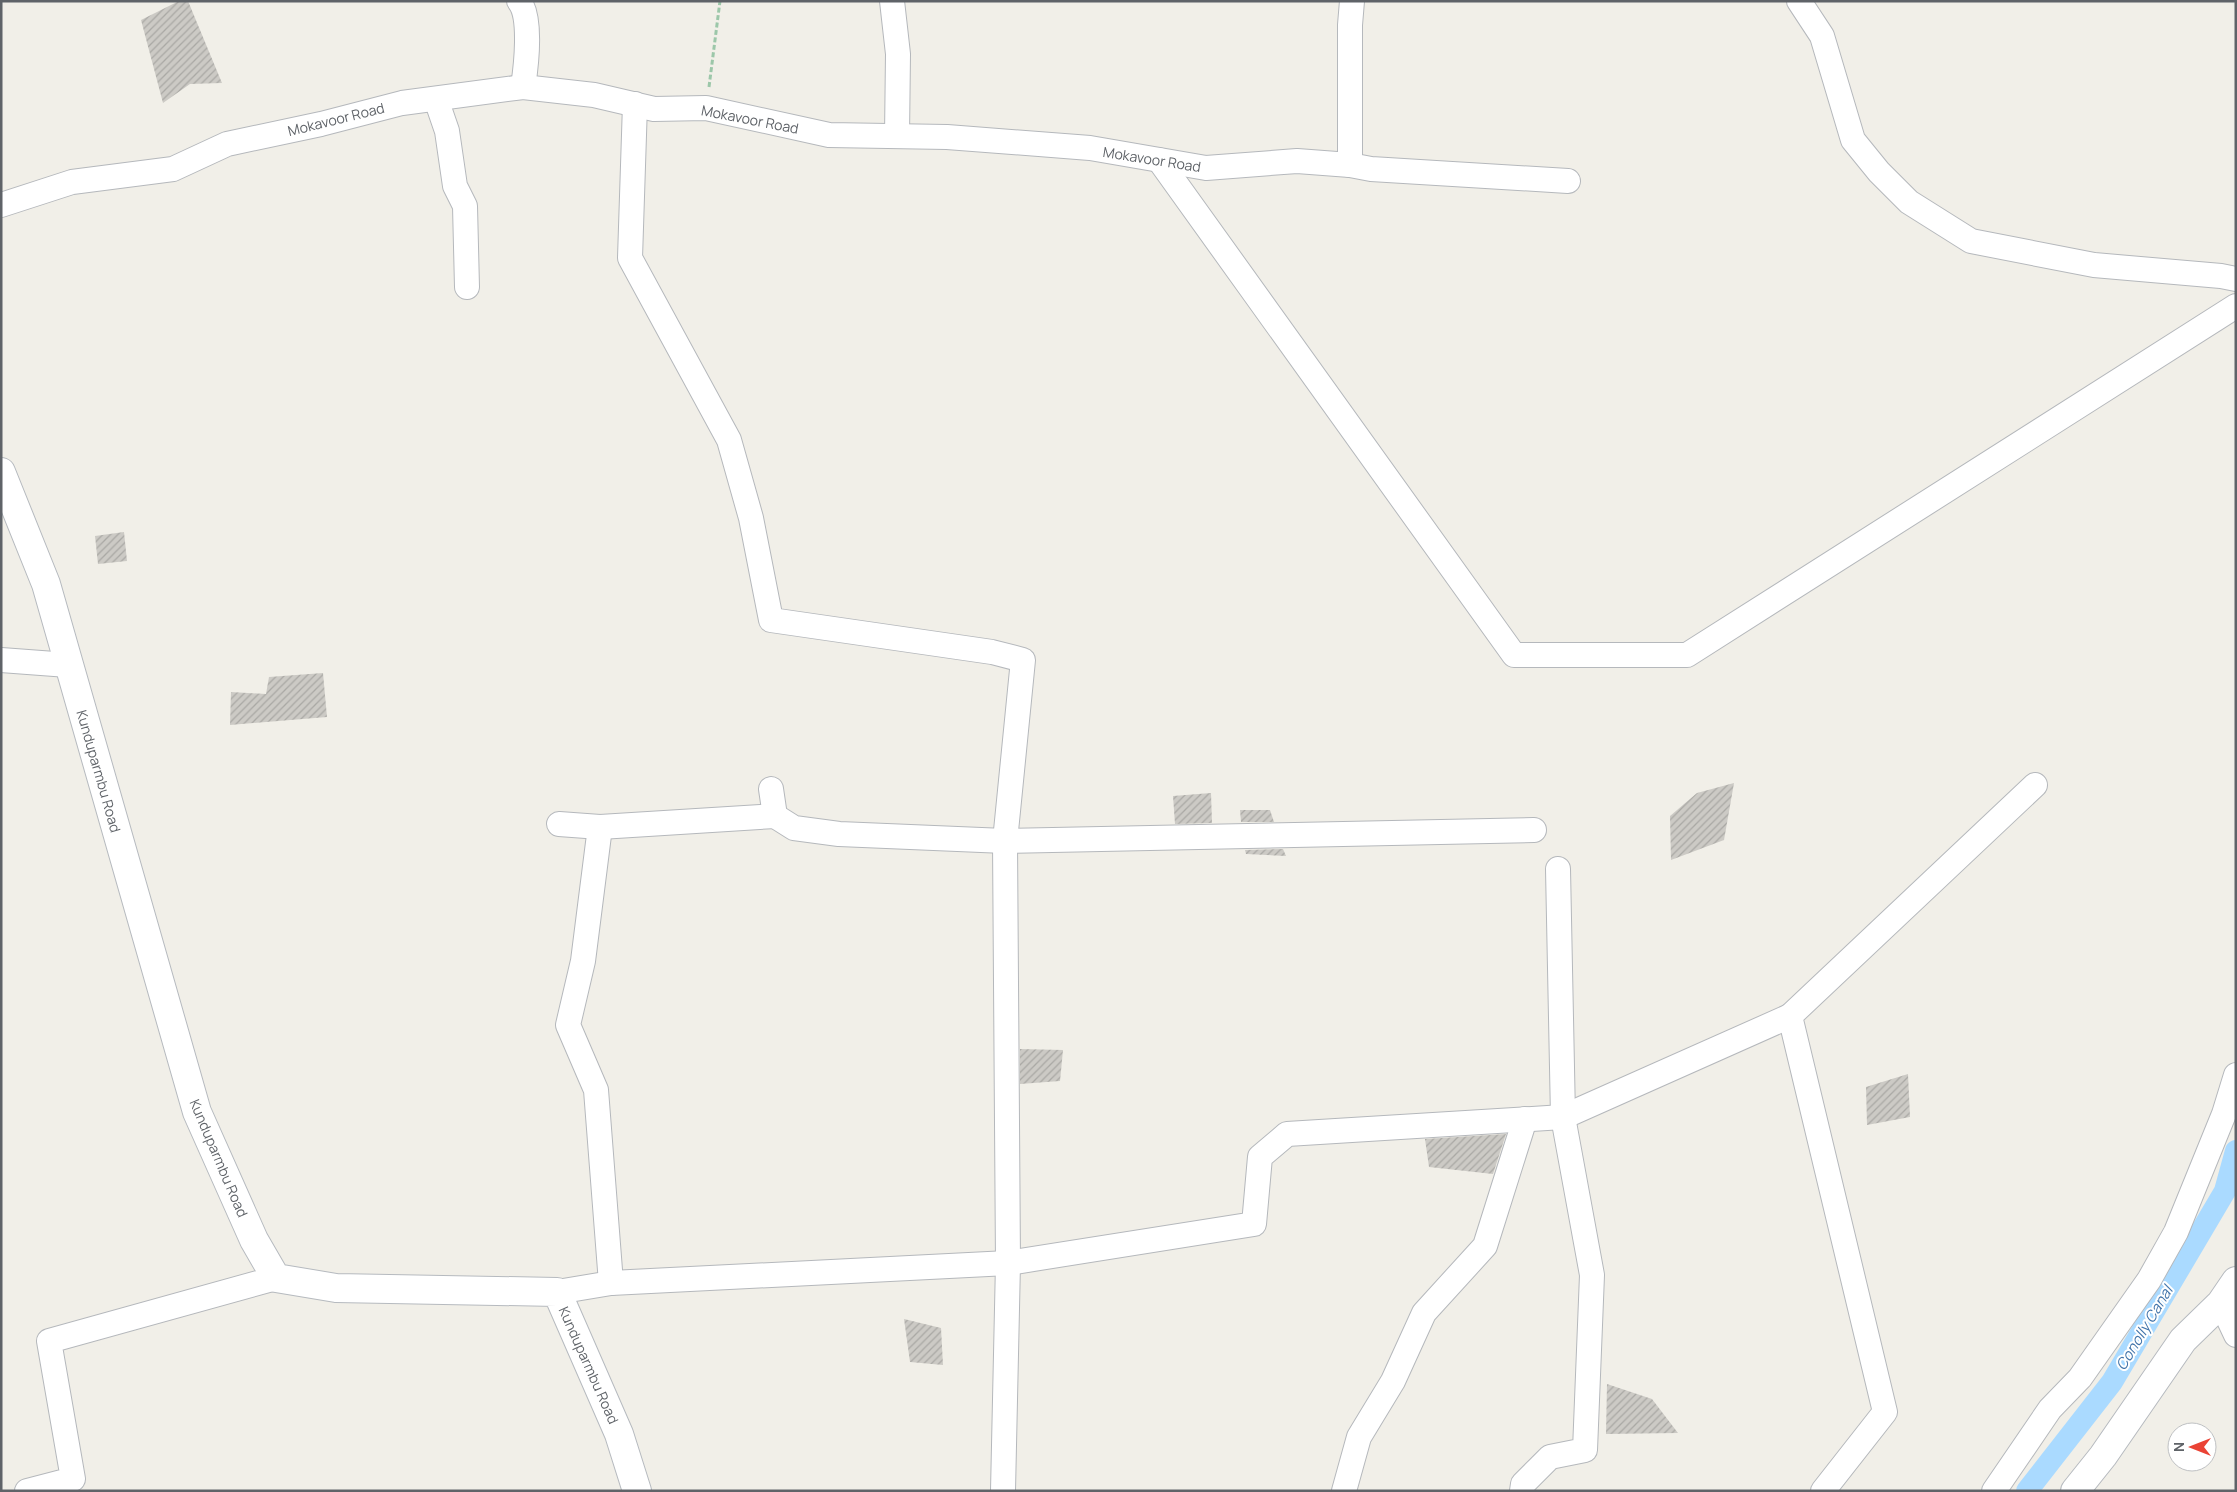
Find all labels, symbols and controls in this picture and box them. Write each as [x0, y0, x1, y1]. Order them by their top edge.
street label: Mokavoor Road [286, 98, 386, 140]
street label: Mokavoor Road [700, 100, 800, 138]
street label: Mokavoor Road [1102, 142, 1202, 176]
street label: Kunduparmbu Road [72, 708, 126, 834]
street label: Kunduparmbu Road [186, 1096, 252, 1220]
water label: Conolly Canal [2111, 1280, 2179, 1374]
street label: Kunduparmbu Road [555, 1303, 623, 1427]
north arrow [2167, 1422, 2217, 1472]
text: N [2169, 1442, 2188, 1452]

